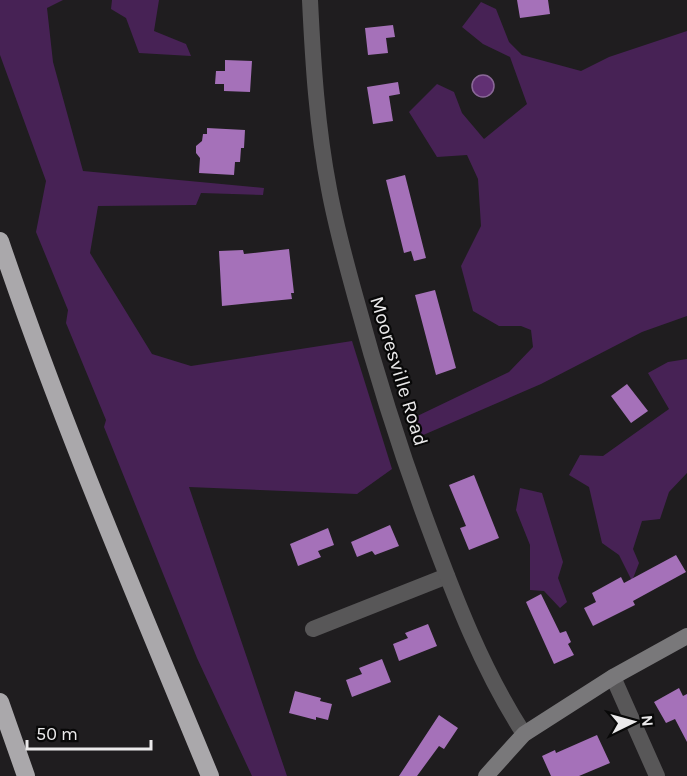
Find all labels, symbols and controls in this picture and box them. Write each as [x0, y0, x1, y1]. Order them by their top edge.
street label: Mooresville Road [365, 293, 433, 449]
north arrow [603, 692, 663, 752]
scale bar [27, 713, 152, 751]
text: N [637, 714, 657, 727]
text: 50 m [36, 723, 78, 745]

